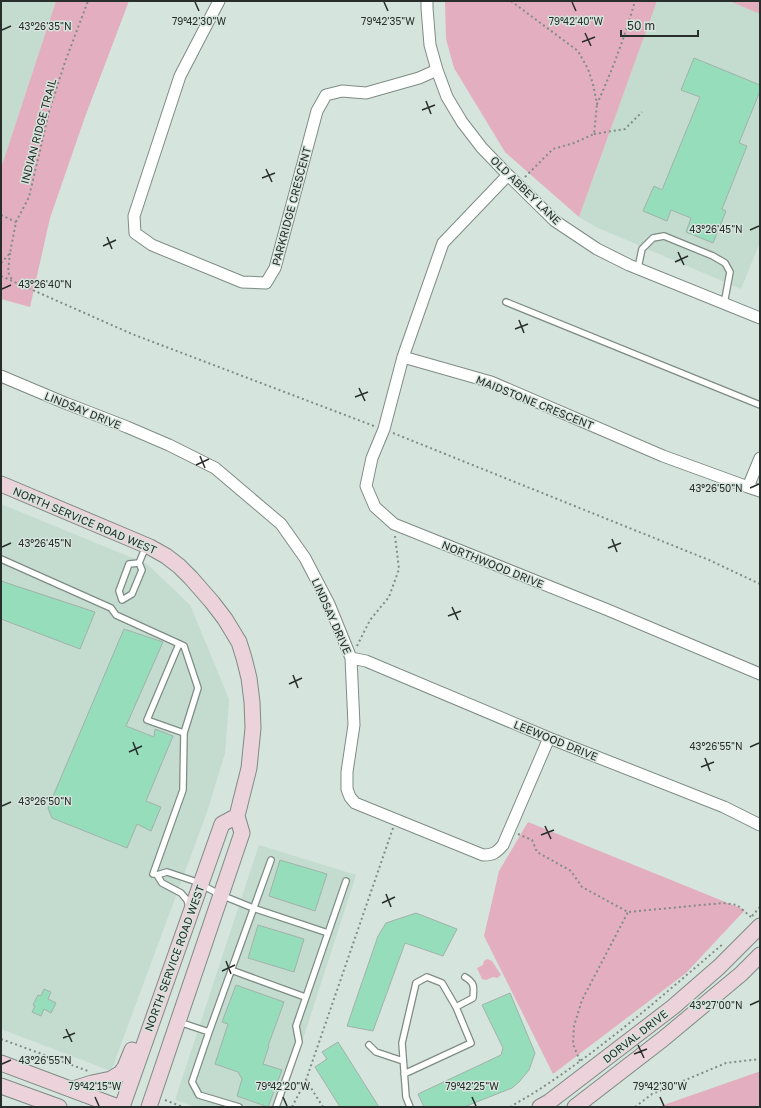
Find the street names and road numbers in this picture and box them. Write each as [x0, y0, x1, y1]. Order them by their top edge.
street label: INDIAN RIDGE TRAIL [18, 76, 59, 185]
street label: PARKRIDGE CRESCENT [269, 145, 313, 267]
street label: OLD ABBEY LANE [488, 153, 564, 227]
street label: MAIDSTONE CRESCENT [474, 372, 596, 432]
street label: LINDSAY DRIVE [43, 389, 123, 431]
street label: NORTH SERVICE ROAD WEST [11, 484, 159, 556]
street label: NORTHWOOD DRIVE [440, 538, 546, 591]
street label: LINDSAY DRIVE [309, 576, 355, 656]
street label: LEEWOOD DRIVE [512, 717, 600, 763]
street label: NORTH SERVICE ROAD WEST [141, 883, 207, 1033]
street label: DORVAL DRIVE [600, 1007, 670, 1065]

